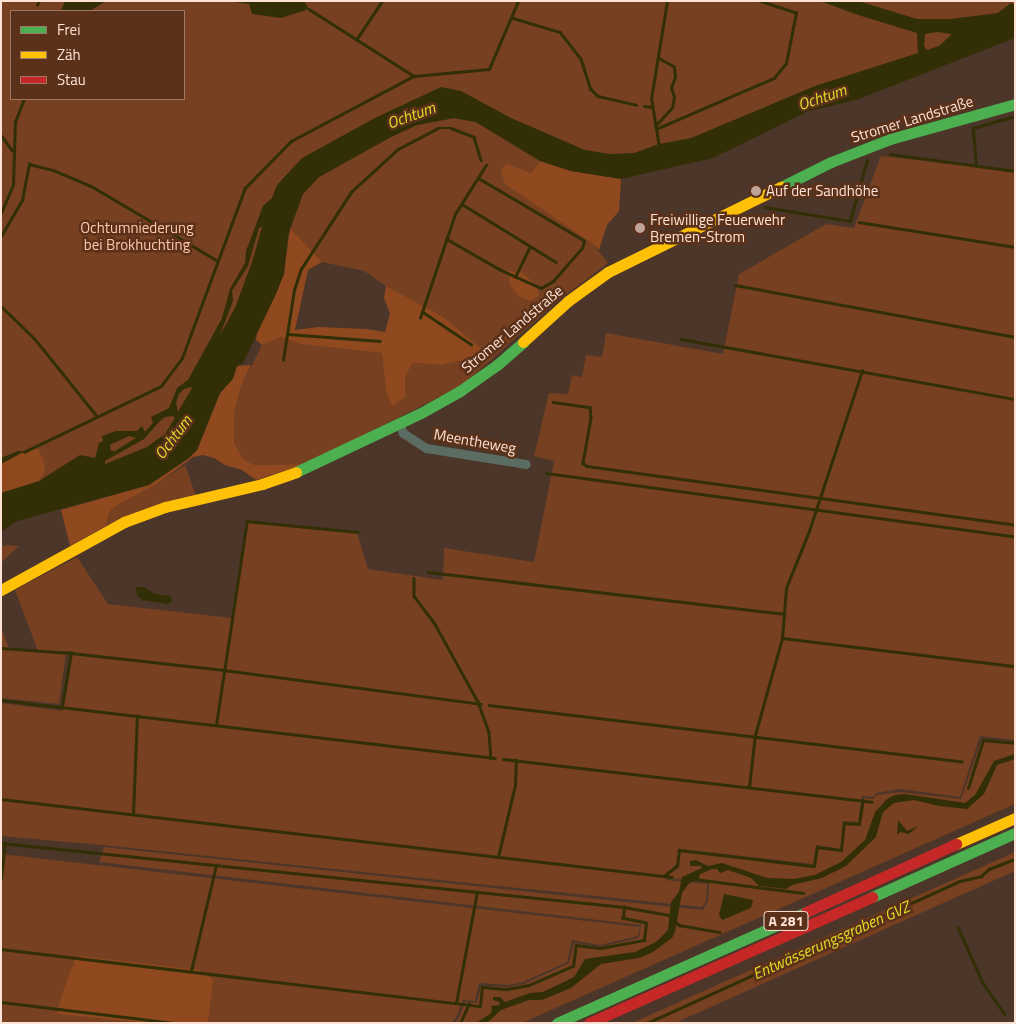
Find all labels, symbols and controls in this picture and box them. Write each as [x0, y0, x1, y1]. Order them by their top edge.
legend [10, 10, 185, 100]
text: Frei [57, 18, 80, 41]
text: Zäh [57, 43, 81, 66]
text: Stau [57, 68, 86, 91]
water label: Ochtum [795, 80, 849, 114]
street label: Stromer Landstraße [849, 92, 975, 146]
water label: Ochtum [384, 97, 438, 133]
place label: Auf der Sandhöhe [766, 182, 878, 200]
marker: Auf der Sandhöhe [750, 185, 762, 197]
place label: Freiwillige Feuerwehr Bremen-Strom [650, 210, 785, 245]
park label: Ochtumniederung bei Brokhuchting [80, 218, 194, 253]
marker: Freiwillige Feuerwehr Bremen-Strom [634, 222, 646, 234]
street label: Stromer Landstraße [458, 281, 566, 377]
water label: Ochtum [150, 411, 196, 463]
street label: Meentheweg [432, 425, 518, 457]
water label: Entwässerungsgraben GVZ [750, 897, 912, 983]
road number: A 281 [762, 909, 810, 932]

